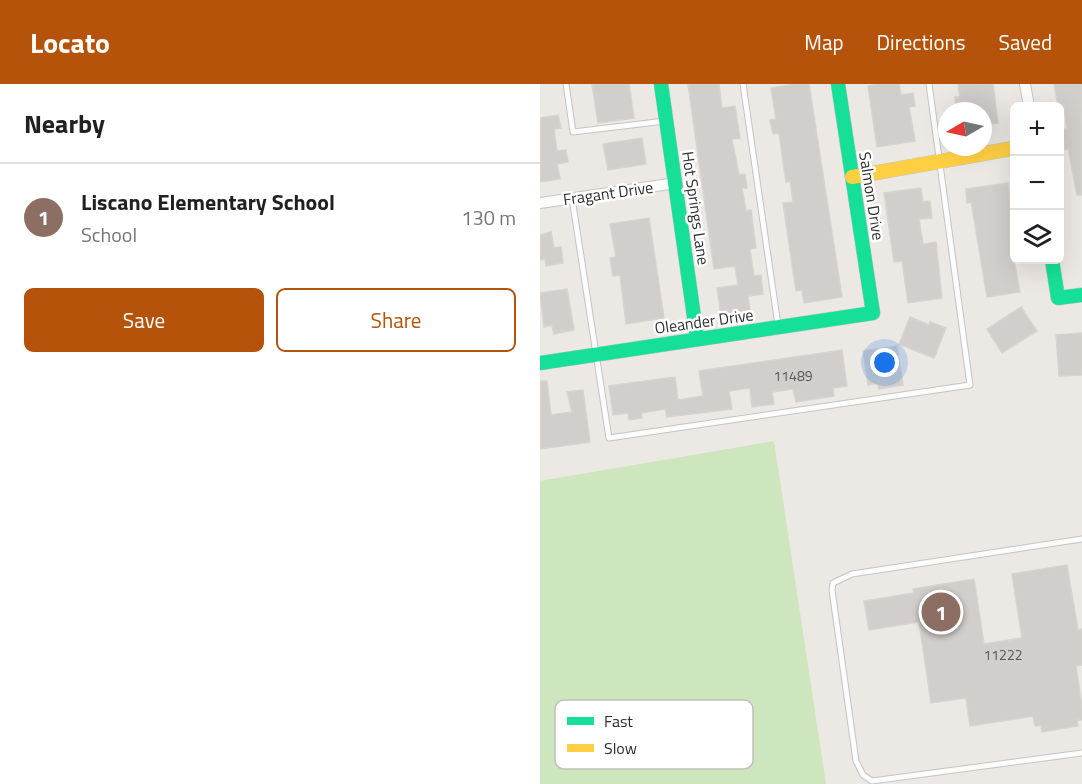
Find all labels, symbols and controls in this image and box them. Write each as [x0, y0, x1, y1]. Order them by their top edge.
text: Locato [30, 21, 110, 64]
text: Map [804, 26, 844, 58]
text: Directions [877, 26, 966, 58]
text: Saved [999, 26, 1052, 58]
north arrow [938, 102, 992, 156]
map controls [1010, 102, 1064, 264]
button: + [1010, 102, 1064, 156]
text: Nearby [24, 104, 105, 143]
street label: Hot Springs Lane [676, 150, 716, 266]
street label: Salmon Drive [853, 150, 891, 242]
button: − [1010, 156, 1064, 210]
street label: Fragant Drive [561, 175, 655, 211]
text: Liscano Elementary School [81, 185, 335, 219]
text: 1 [38, 202, 49, 233]
text: 130 m [461, 202, 516, 233]
button: layers [1010, 210, 1064, 264]
text: School [81, 219, 137, 250]
button: Save [24, 288, 264, 352]
button: Share [276, 288, 516, 352]
street label: Oleander Drive [653, 302, 755, 340]
your location [870, 348, 899, 377]
house number: 11489 [773, 365, 813, 386]
pin: 1 [922, 590, 960, 634]
house number: 11222 [983, 644, 1023, 665]
legend [555, 700, 753, 769]
text: Fast [604, 709, 633, 733]
text: Slow [604, 736, 637, 760]

